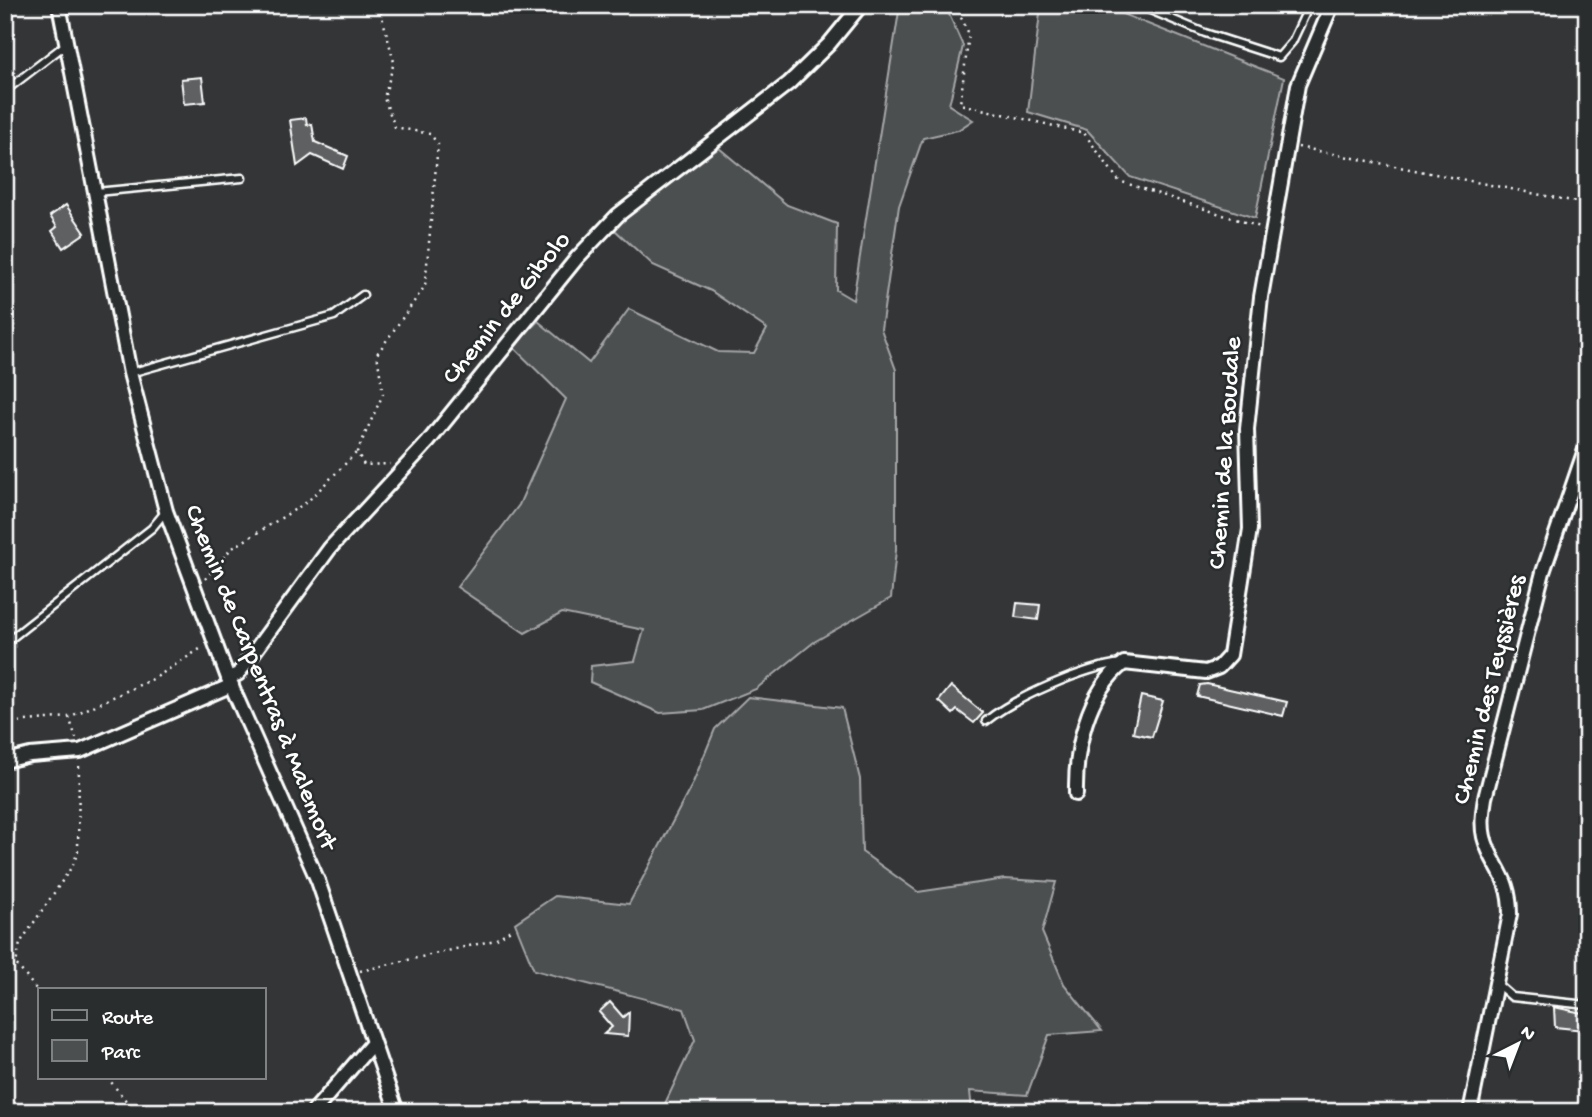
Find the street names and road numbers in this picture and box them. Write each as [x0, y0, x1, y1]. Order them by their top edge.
street label: Chemin de Gibolo [437, 226, 579, 392]
street label: Chemin de la Boudale [1203, 335, 1251, 570]
street label: Chemin de Carpentras à Malemort [175, 501, 343, 857]
street label: Chemin des Teyssières [1448, 571, 1535, 808]

